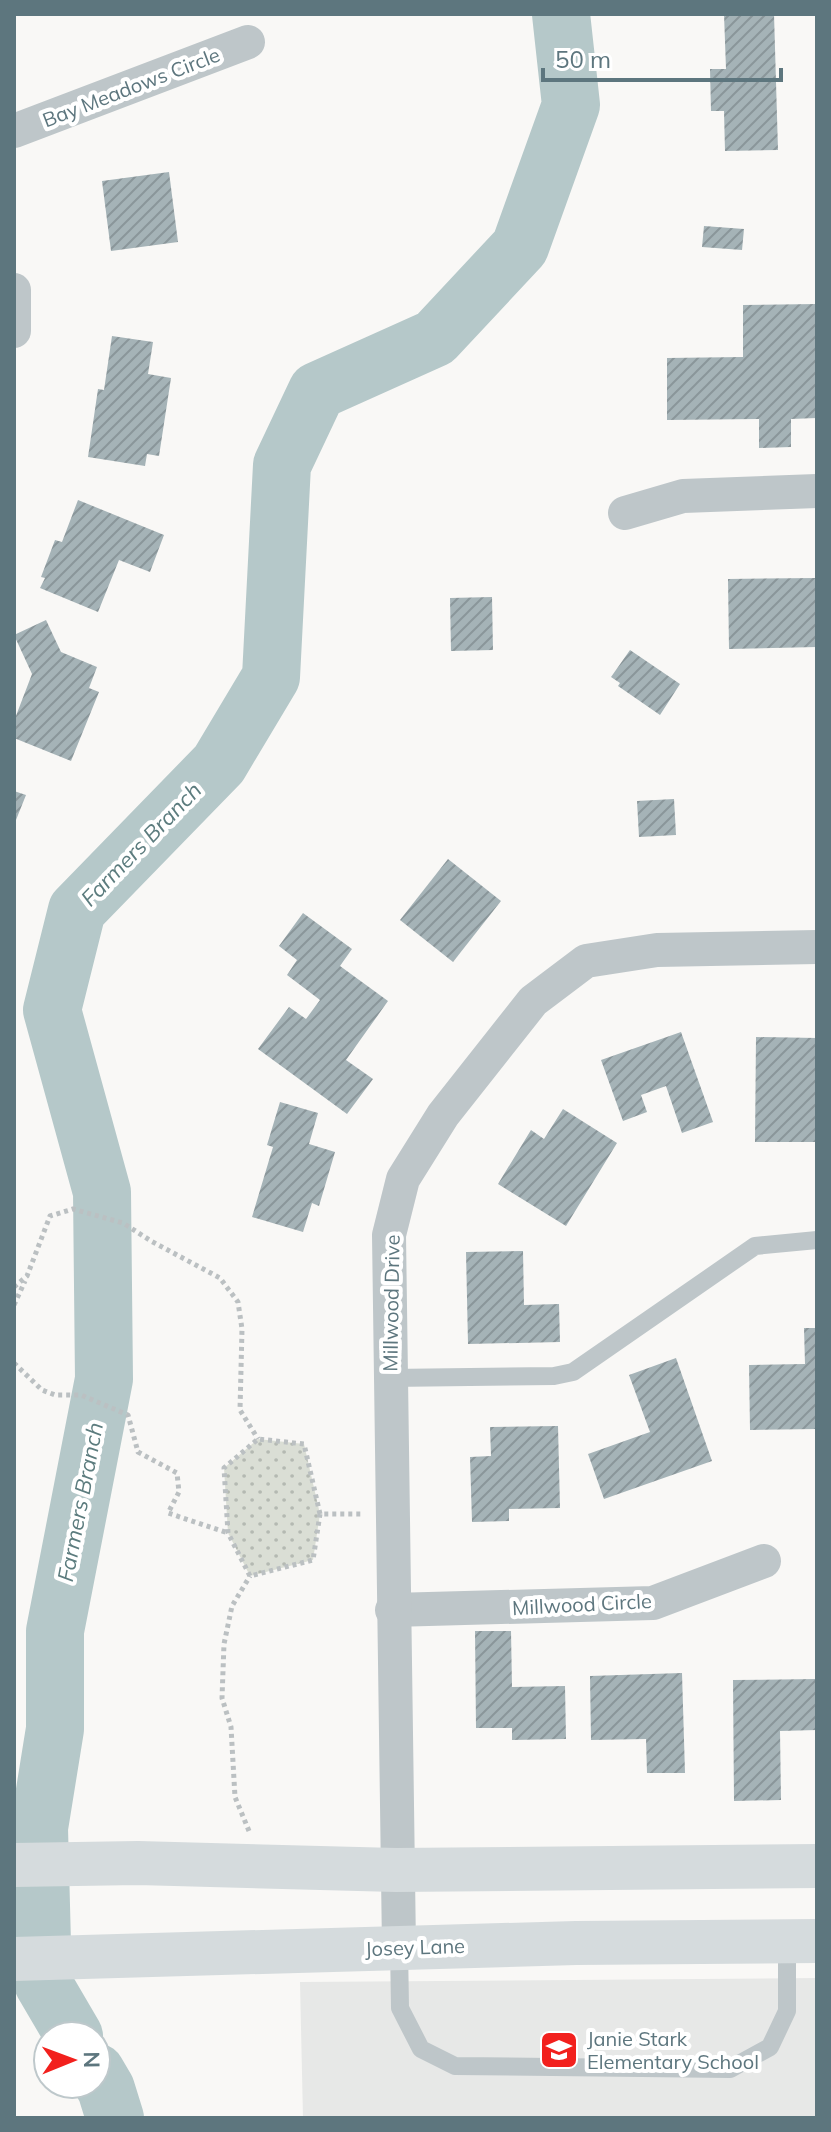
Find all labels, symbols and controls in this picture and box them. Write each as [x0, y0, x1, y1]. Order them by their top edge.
scale bar [543, 32, 781, 82]
street label: Bay Meadows Circle [39, 42, 223, 132]
text: 50 m [555, 44, 611, 74]
water label: Farmers Branch [75, 776, 207, 912]
street label: Millwood Drive [377, 1234, 405, 1372]
water label: Farmers Branch [51, 1420, 109, 1584]
street label: Millwood Circle [512, 1588, 652, 1620]
street label: Josey Lane [365, 1933, 465, 1961]
north arrow [32, 2020, 112, 2100]
place label: Janie Stark Elementary School [587, 2026, 759, 2074]
school or university icon: Janie Stark Elementary School [538, 2029, 580, 2071]
text: N [78, 2051, 106, 2068]

